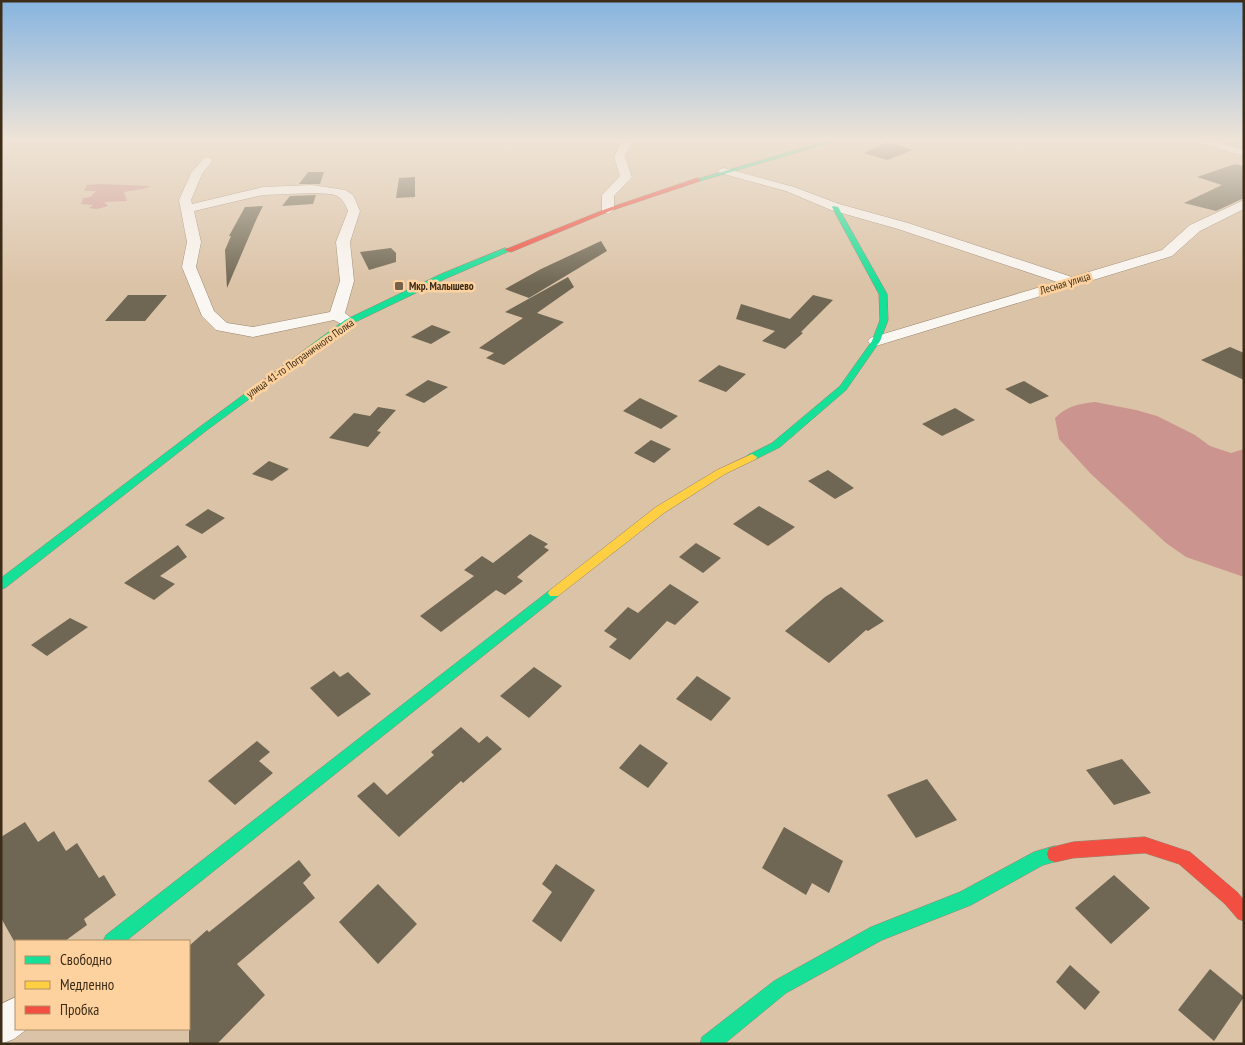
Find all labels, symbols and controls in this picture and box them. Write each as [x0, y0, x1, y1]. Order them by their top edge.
street label: Лесная улица [1037, 269, 1092, 298]
place label: Мкр. Малышево [409, 279, 474, 293]
marker: Мкр. Малышево [393, 280, 405, 292]
street label: улица 41-го Пограничного Полка [243, 315, 357, 401]
legend [15, 940, 190, 1030]
text: Свободно [60, 950, 112, 969]
text: Медленно [60, 975, 114, 994]
text: Пробка [60, 1000, 99, 1019]

